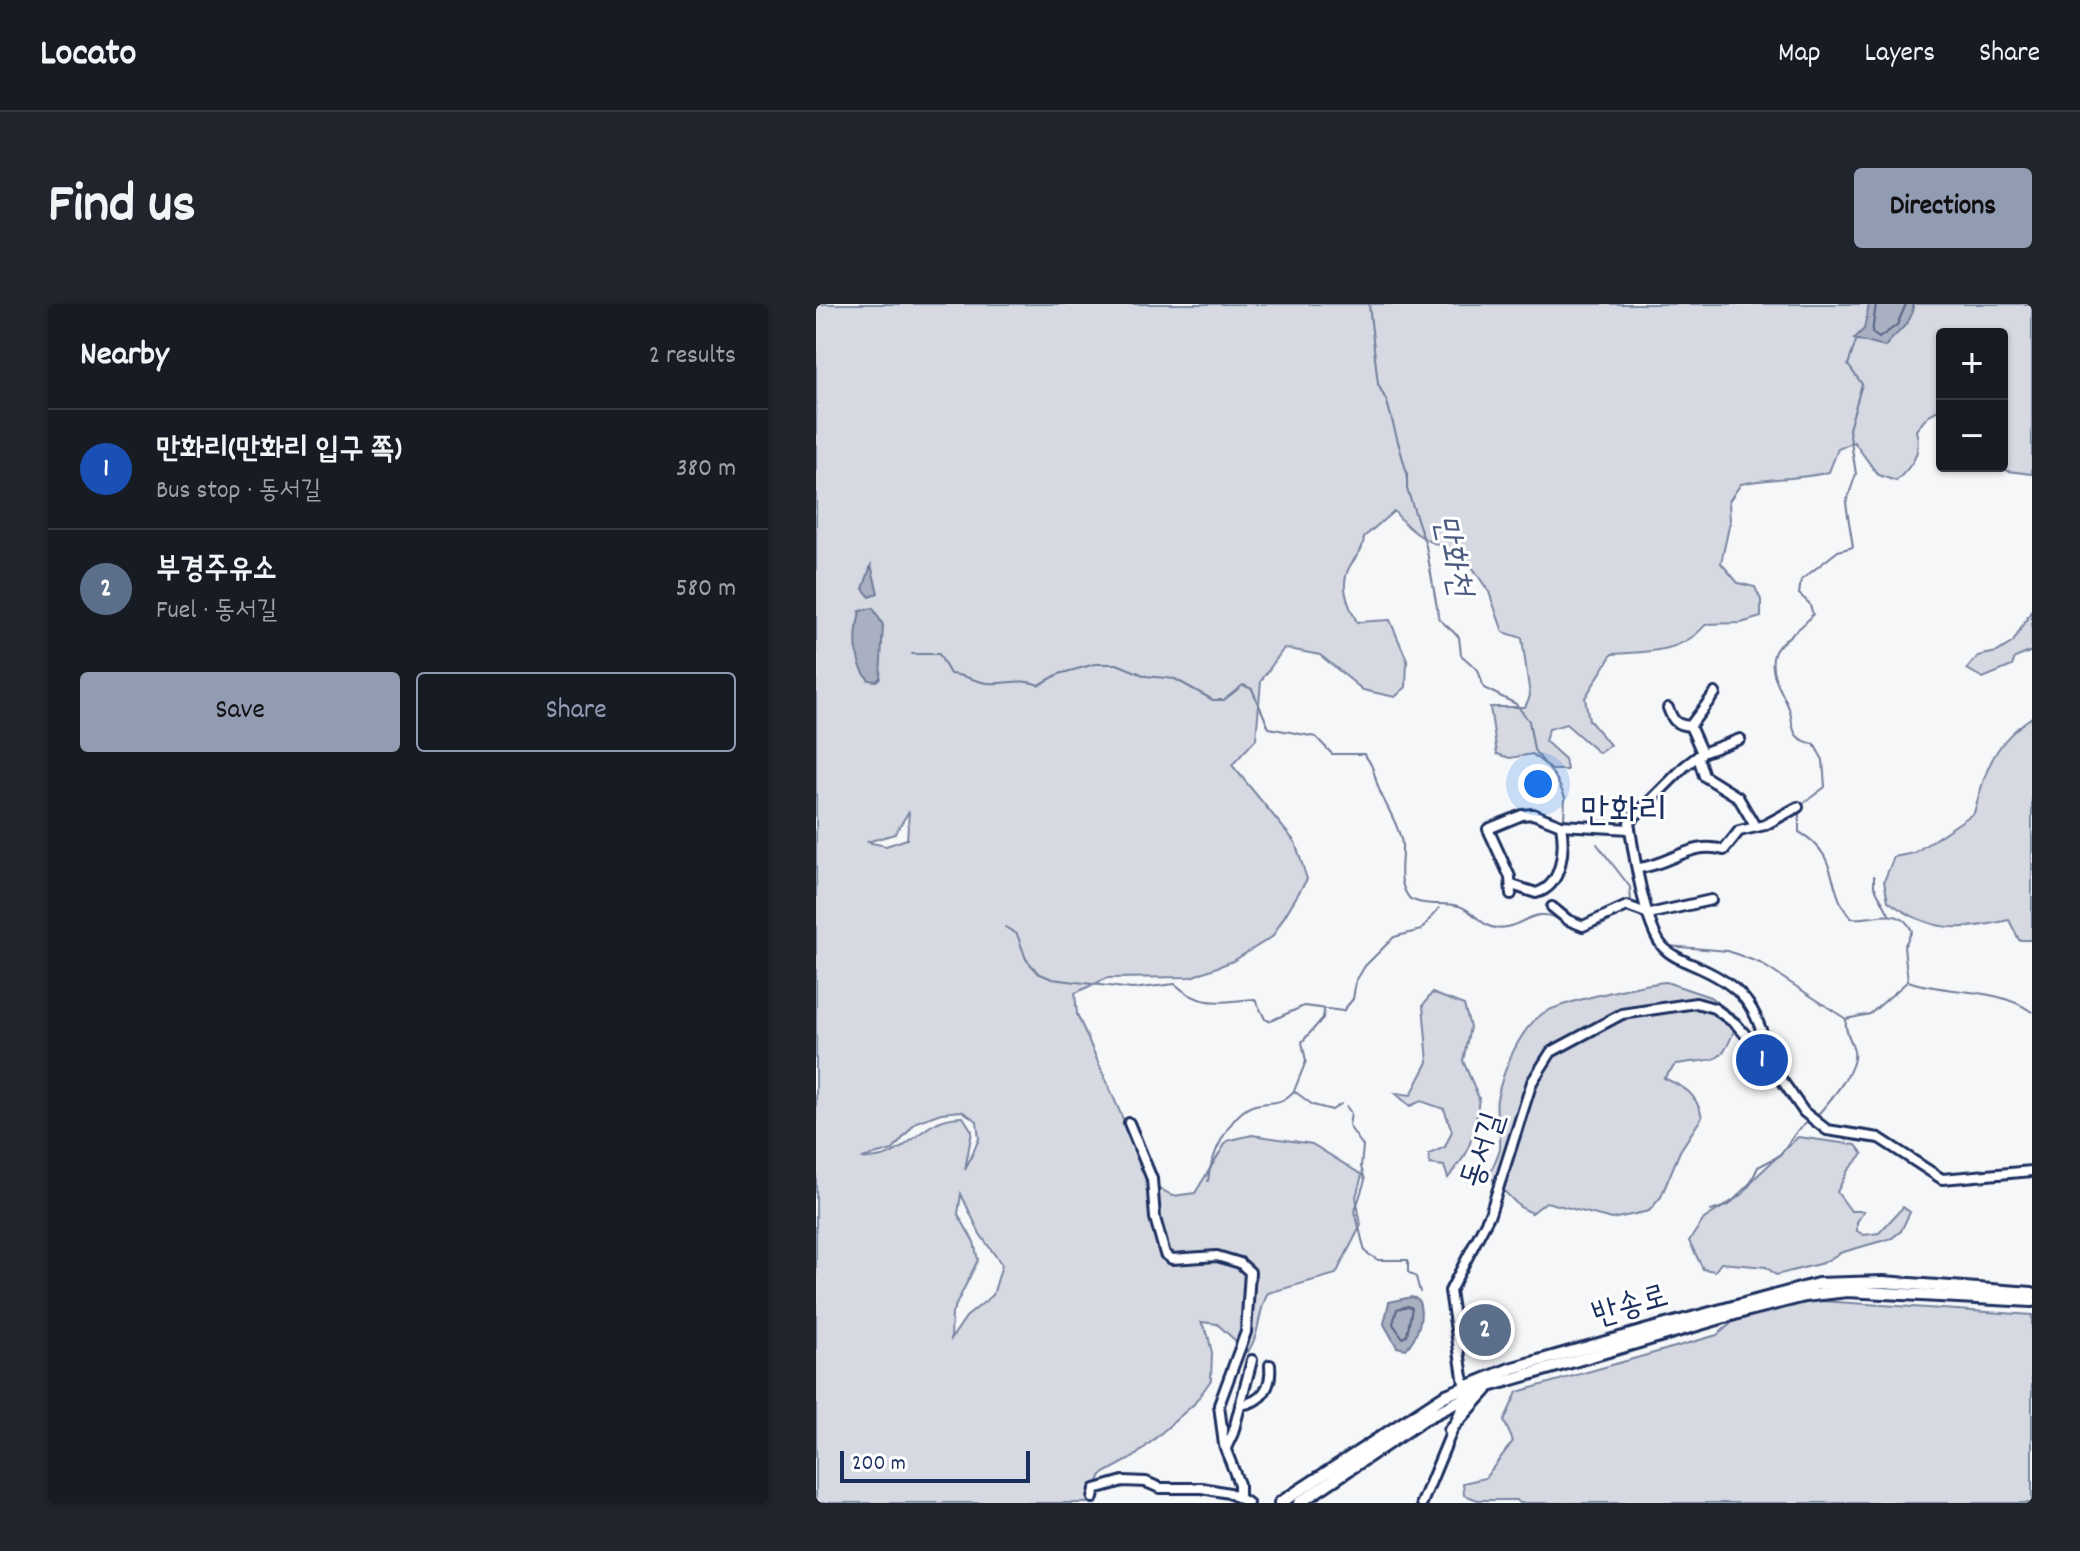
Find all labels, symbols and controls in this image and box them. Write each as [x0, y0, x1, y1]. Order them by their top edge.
text: Locato [40, 28, 136, 83]
text: Map [1778, 35, 1821, 75]
text: Layers [1865, 35, 1935, 75]
text: Share [1979, 35, 2040, 75]
text: Find us [48, 168, 196, 248]
button: Directions [1854, 168, 2032, 248]
map controls [1936, 328, 2008, 472]
button: + [1936, 328, 2008, 400]
text: Nearby [80, 332, 169, 381]
text: 2 results [649, 338, 736, 375]
button: − [1936, 400, 2008, 472]
text: 만화리(만화리 입구 쪽) [156, 430, 402, 473]
text: 1 [103, 451, 109, 488]
text: 380 m [676, 451, 736, 488]
text: Bus stop · 동서길 [156, 473, 321, 510]
water label: 만화천 [1418, 511, 1483, 605]
text: 부경주유소 [156, 550, 277, 593]
text: 2 [100, 571, 112, 608]
text: 580 m [676, 571, 736, 608]
text: Fuel · 동서길 [156, 593, 277, 630]
button: Save [80, 672, 400, 752]
button: Share [416, 672, 736, 752]
your location [1518, 764, 1558, 804]
district label: 만화리 [1581, 788, 1667, 840]
pin: 1 [1736, 1030, 1788, 1090]
street label: 동서길 [1451, 1107, 1519, 1195]
street label: 반송로 [1588, 1275, 1674, 1341]
pin: 2 [1459, 1300, 1511, 1360]
scale bar [840, 1447, 1030, 1483]
text: 200 m [852, 1449, 906, 1480]

